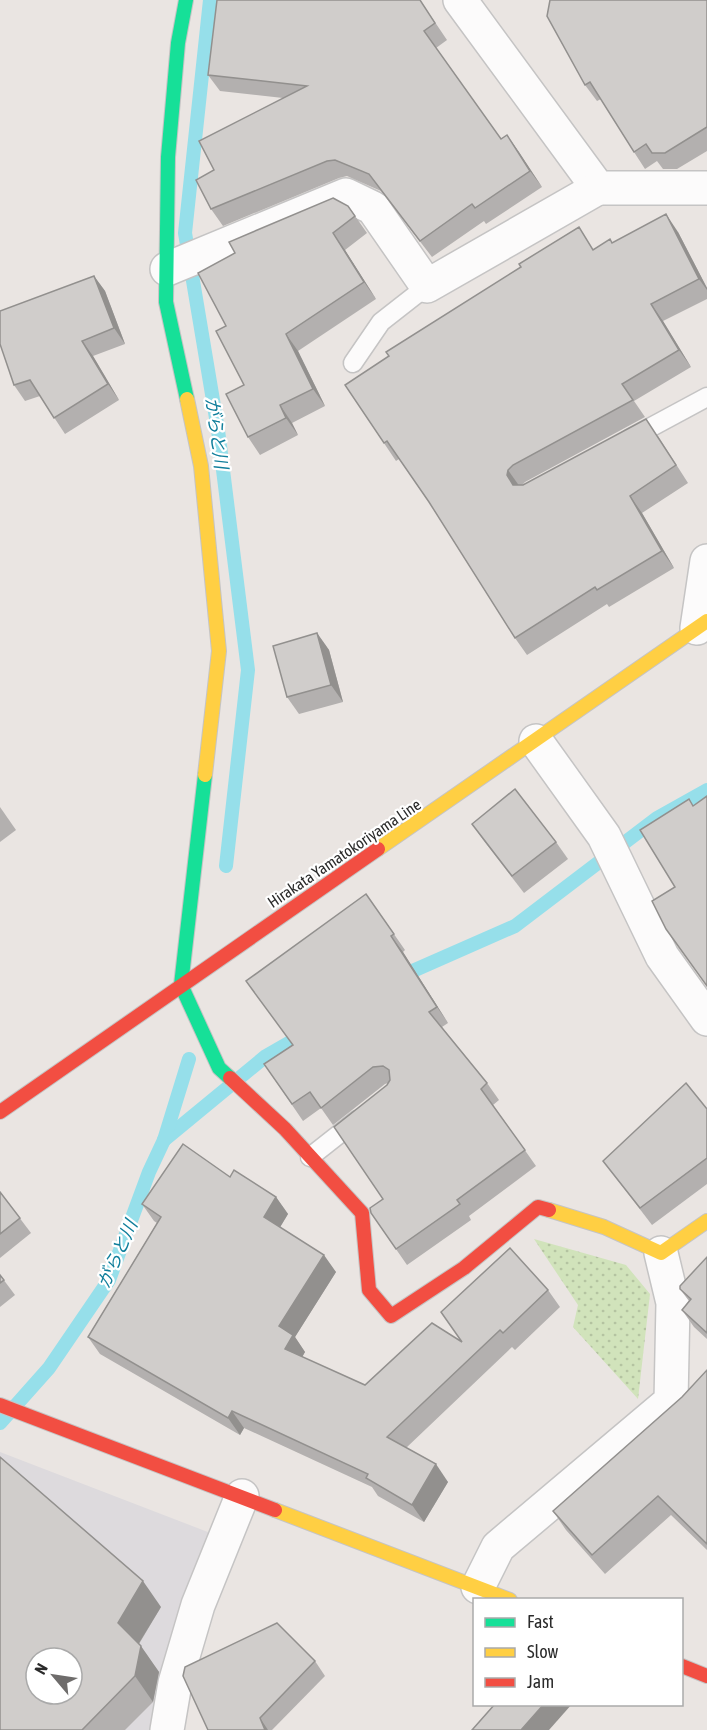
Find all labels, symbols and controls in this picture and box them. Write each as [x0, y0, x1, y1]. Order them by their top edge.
water label: がらと川 [202, 396, 233, 472]
street label: Hirakata Yamatokoriyama Line [264, 795, 424, 912]
water label: がらと川 [93, 1215, 142, 1291]
legend [473, 1598, 683, 1706]
text: Fast [527, 1611, 554, 1632]
text: Slow [527, 1641, 558, 1662]
north arrow [24, 1646, 84, 1706]
text: N [31, 1660, 51, 1677]
text: Jam [527, 1671, 554, 1692]

